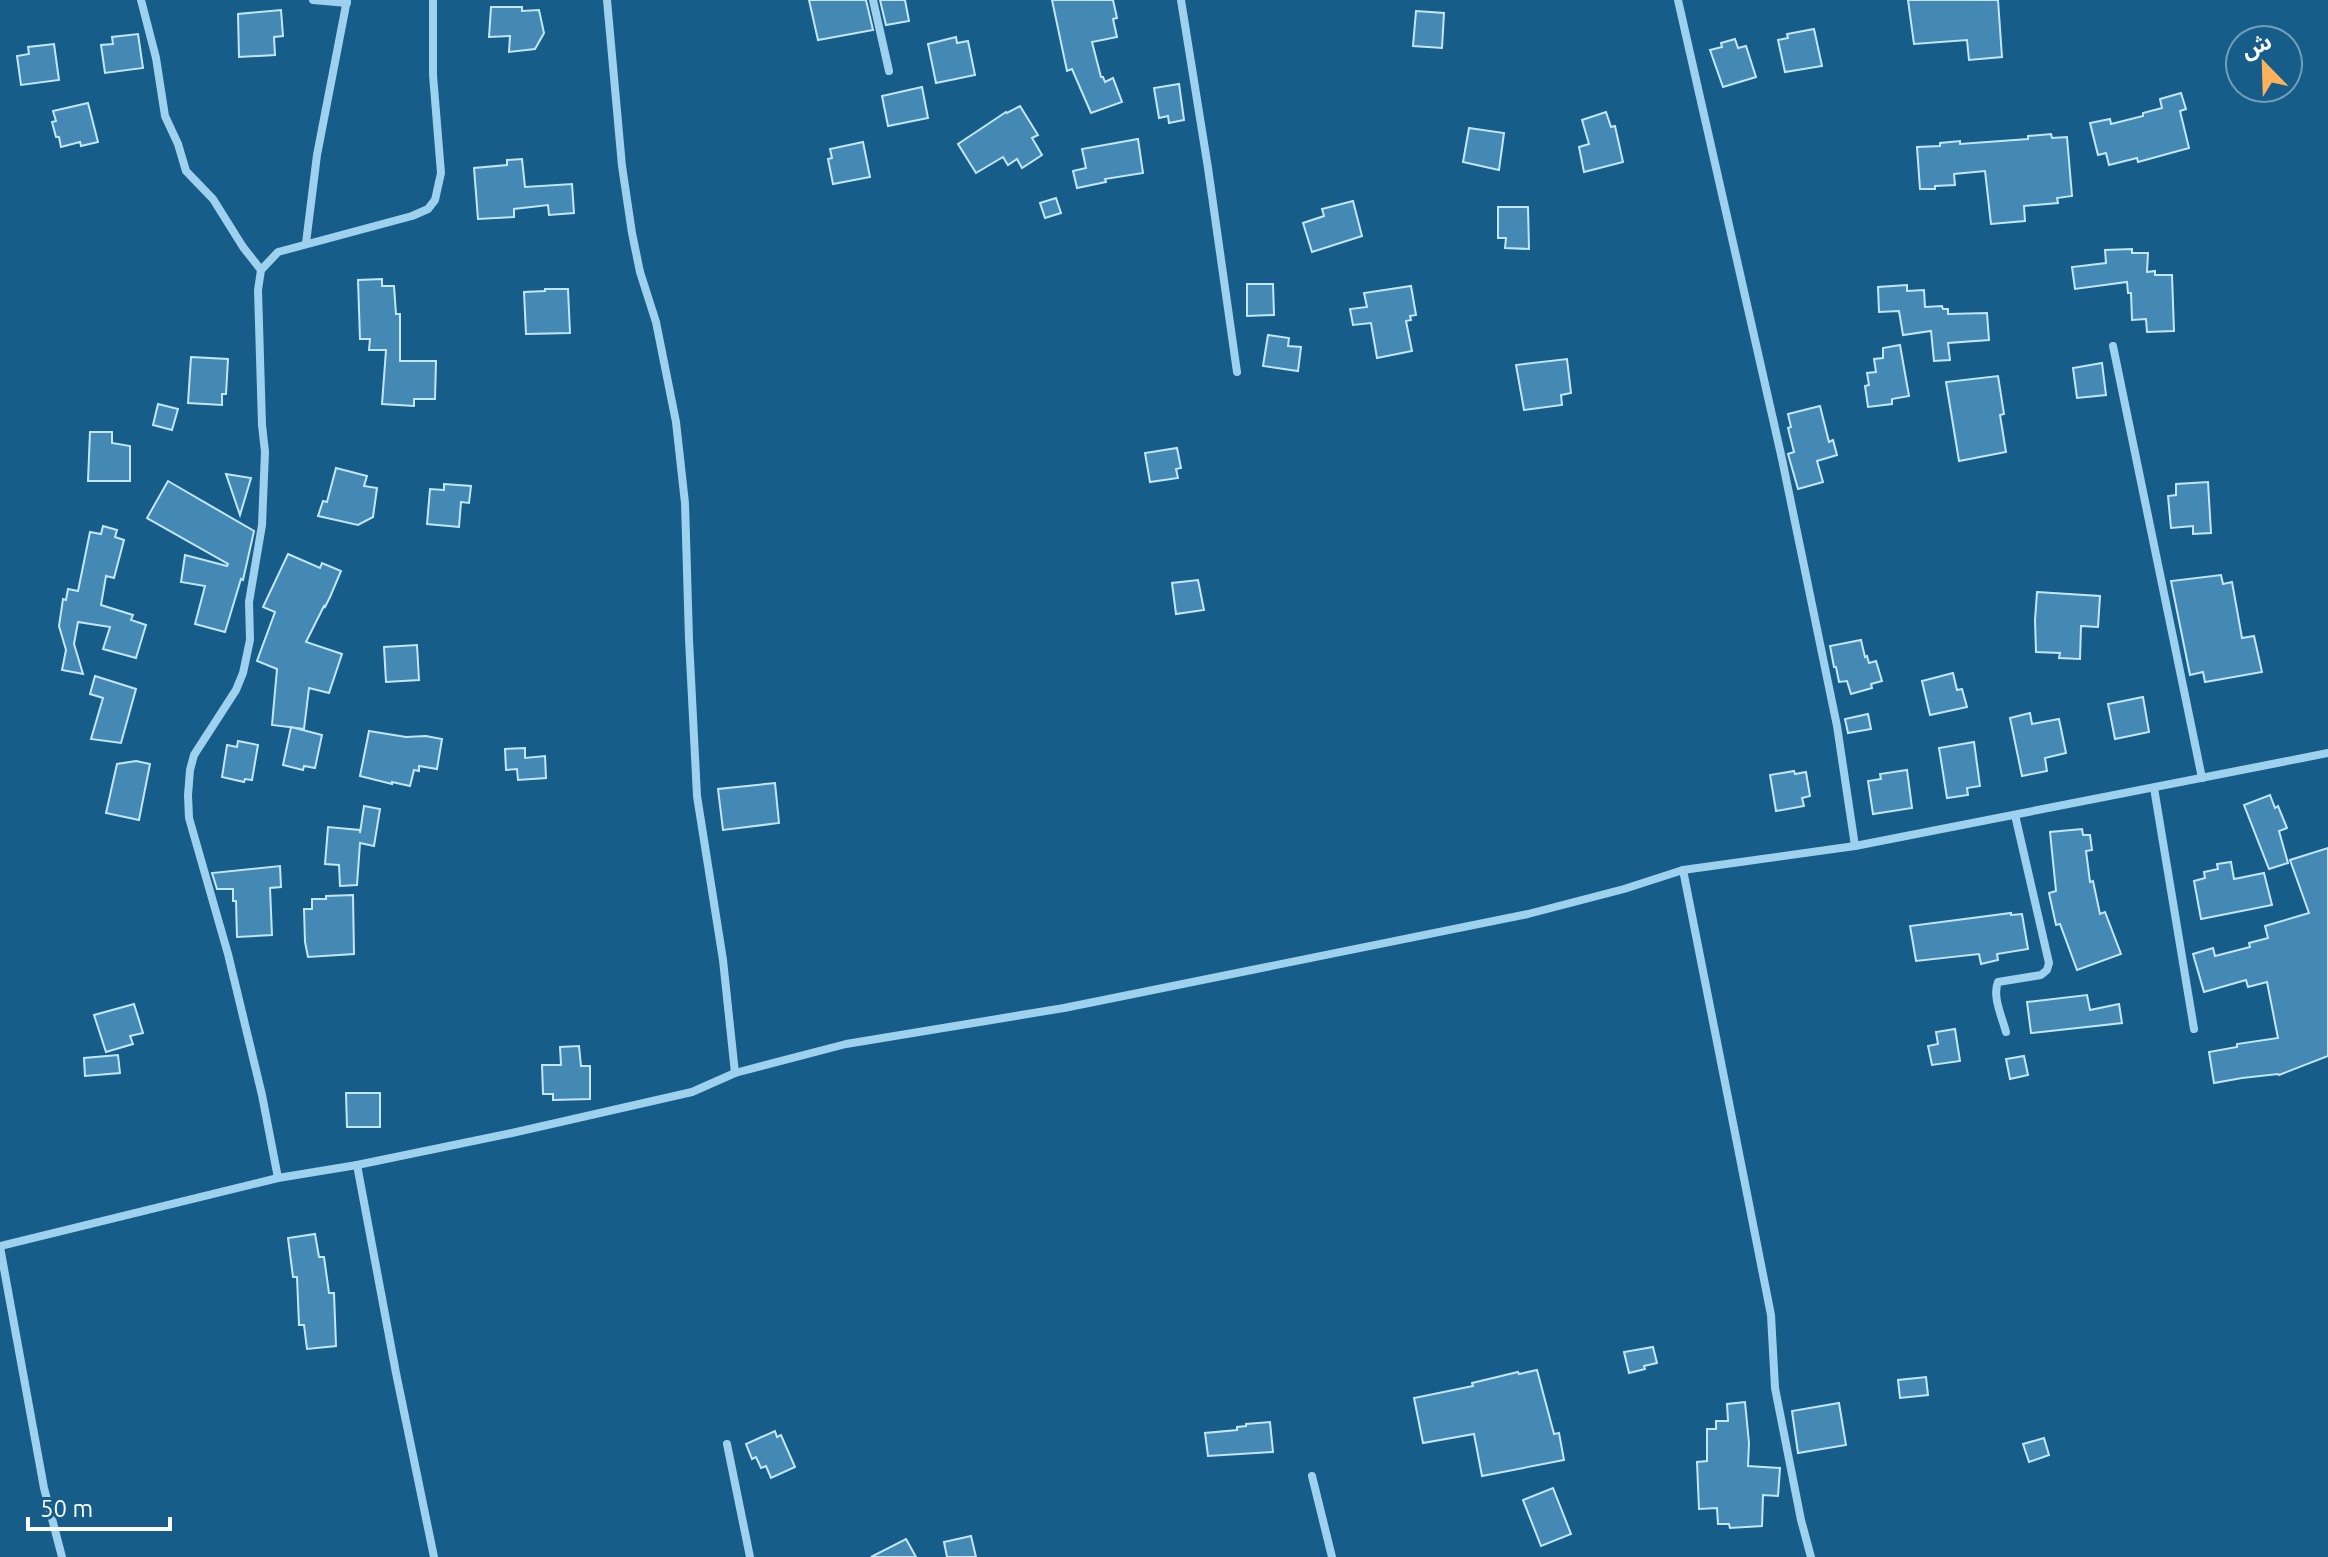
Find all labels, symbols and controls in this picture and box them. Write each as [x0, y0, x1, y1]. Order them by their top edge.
north arrow [2224, 24, 2304, 104]
text: ش [2237, 28, 2275, 63]
scale bar [28, 1481, 170, 1531]
text: 50 m [40, 1495, 93, 1522]

